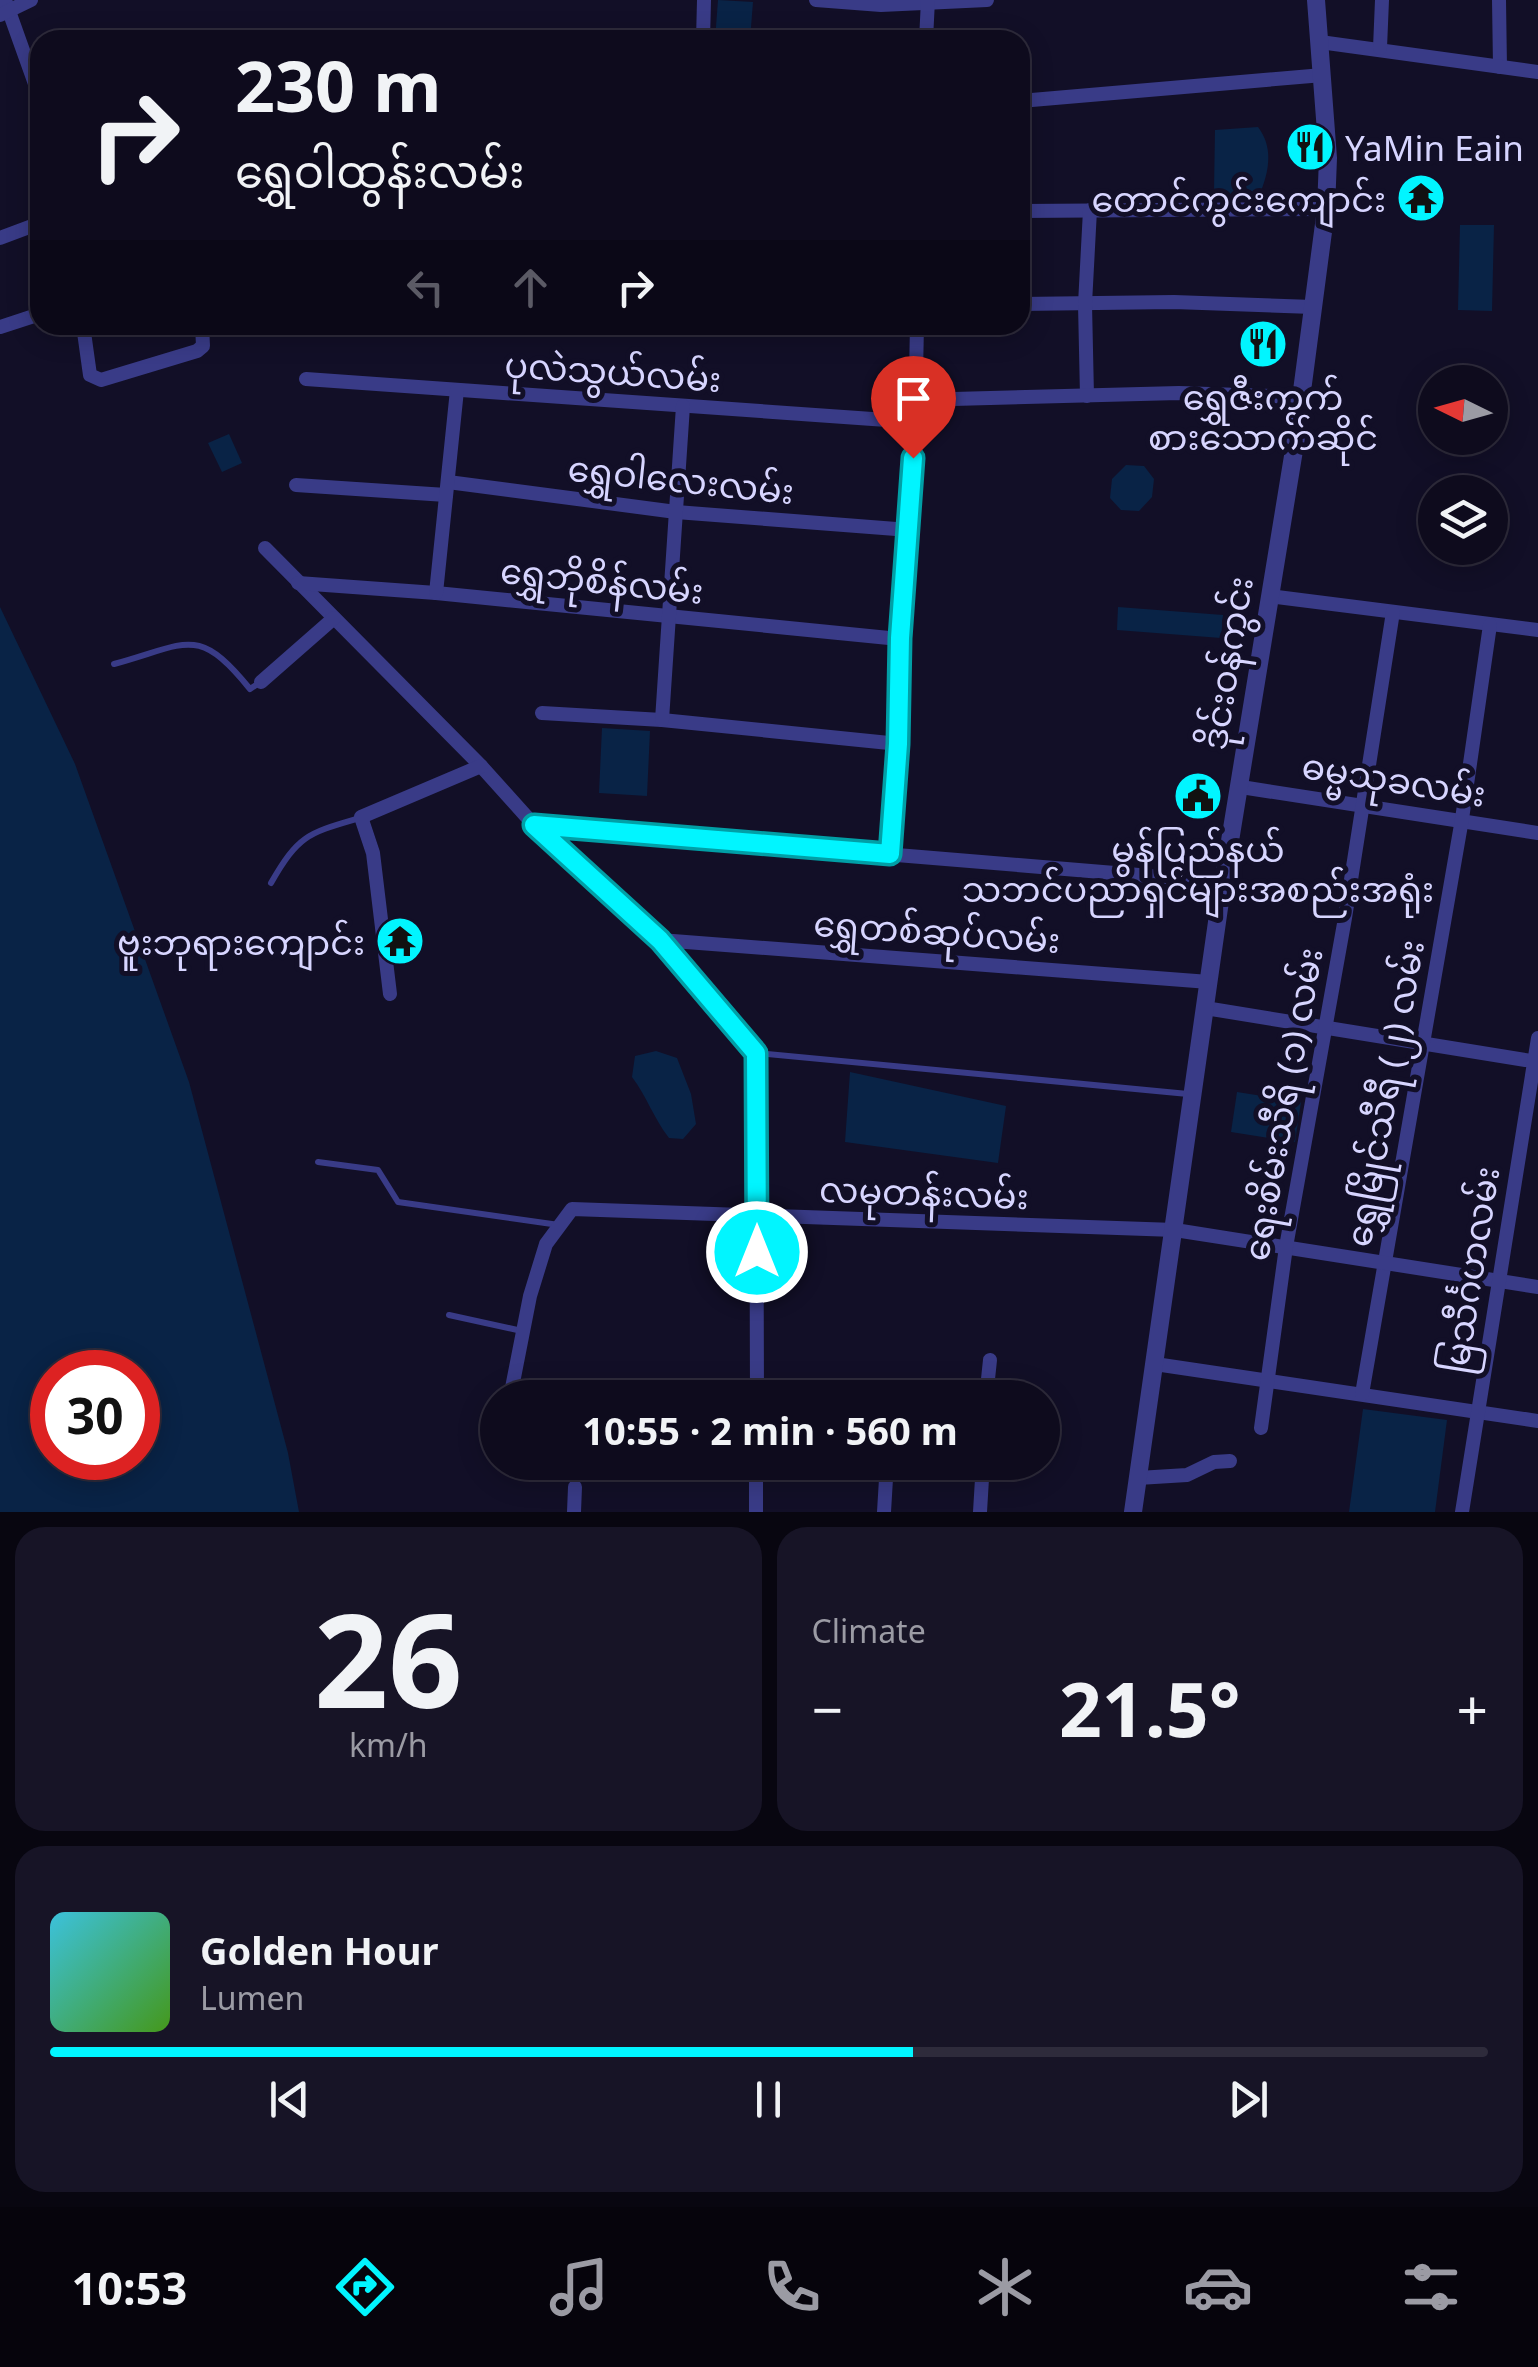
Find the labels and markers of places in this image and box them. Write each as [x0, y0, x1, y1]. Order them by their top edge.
restaurant icon: YaMin Eain [1284, 121, 1336, 173]
place label: YaMin Eain [1345, 124, 1524, 171]
temple icon: တောင်ကွင်းကျောင်း [1395, 172, 1447, 224]
place label: တောင်ကွင်းကျောင်း [1091, 175, 1386, 229]
restaurant icon: ရွှေဇီးကွက် စားသောက်ဆိုင် [1237, 318, 1289, 370]
pin [871, 356, 956, 459]
place label: ရွှေဇီးကွက် စားသောက်ဆိုင် [1148, 373, 1378, 466]
public building icon: မွန်ပြည်နယ် သဘင်ပညာရှင်များအစည်းအရုံး [1172, 770, 1224, 822]
place label: မွန်ပြည်နယ် သဘင်ပညာရှင်များအစည်းအရုံး [962, 825, 1434, 919]
temple icon: ဗူးဘုရားကျောင်း [374, 915, 426, 967]
place label: ဗူးဘုရားကျောင်း [117, 918, 365, 972]

